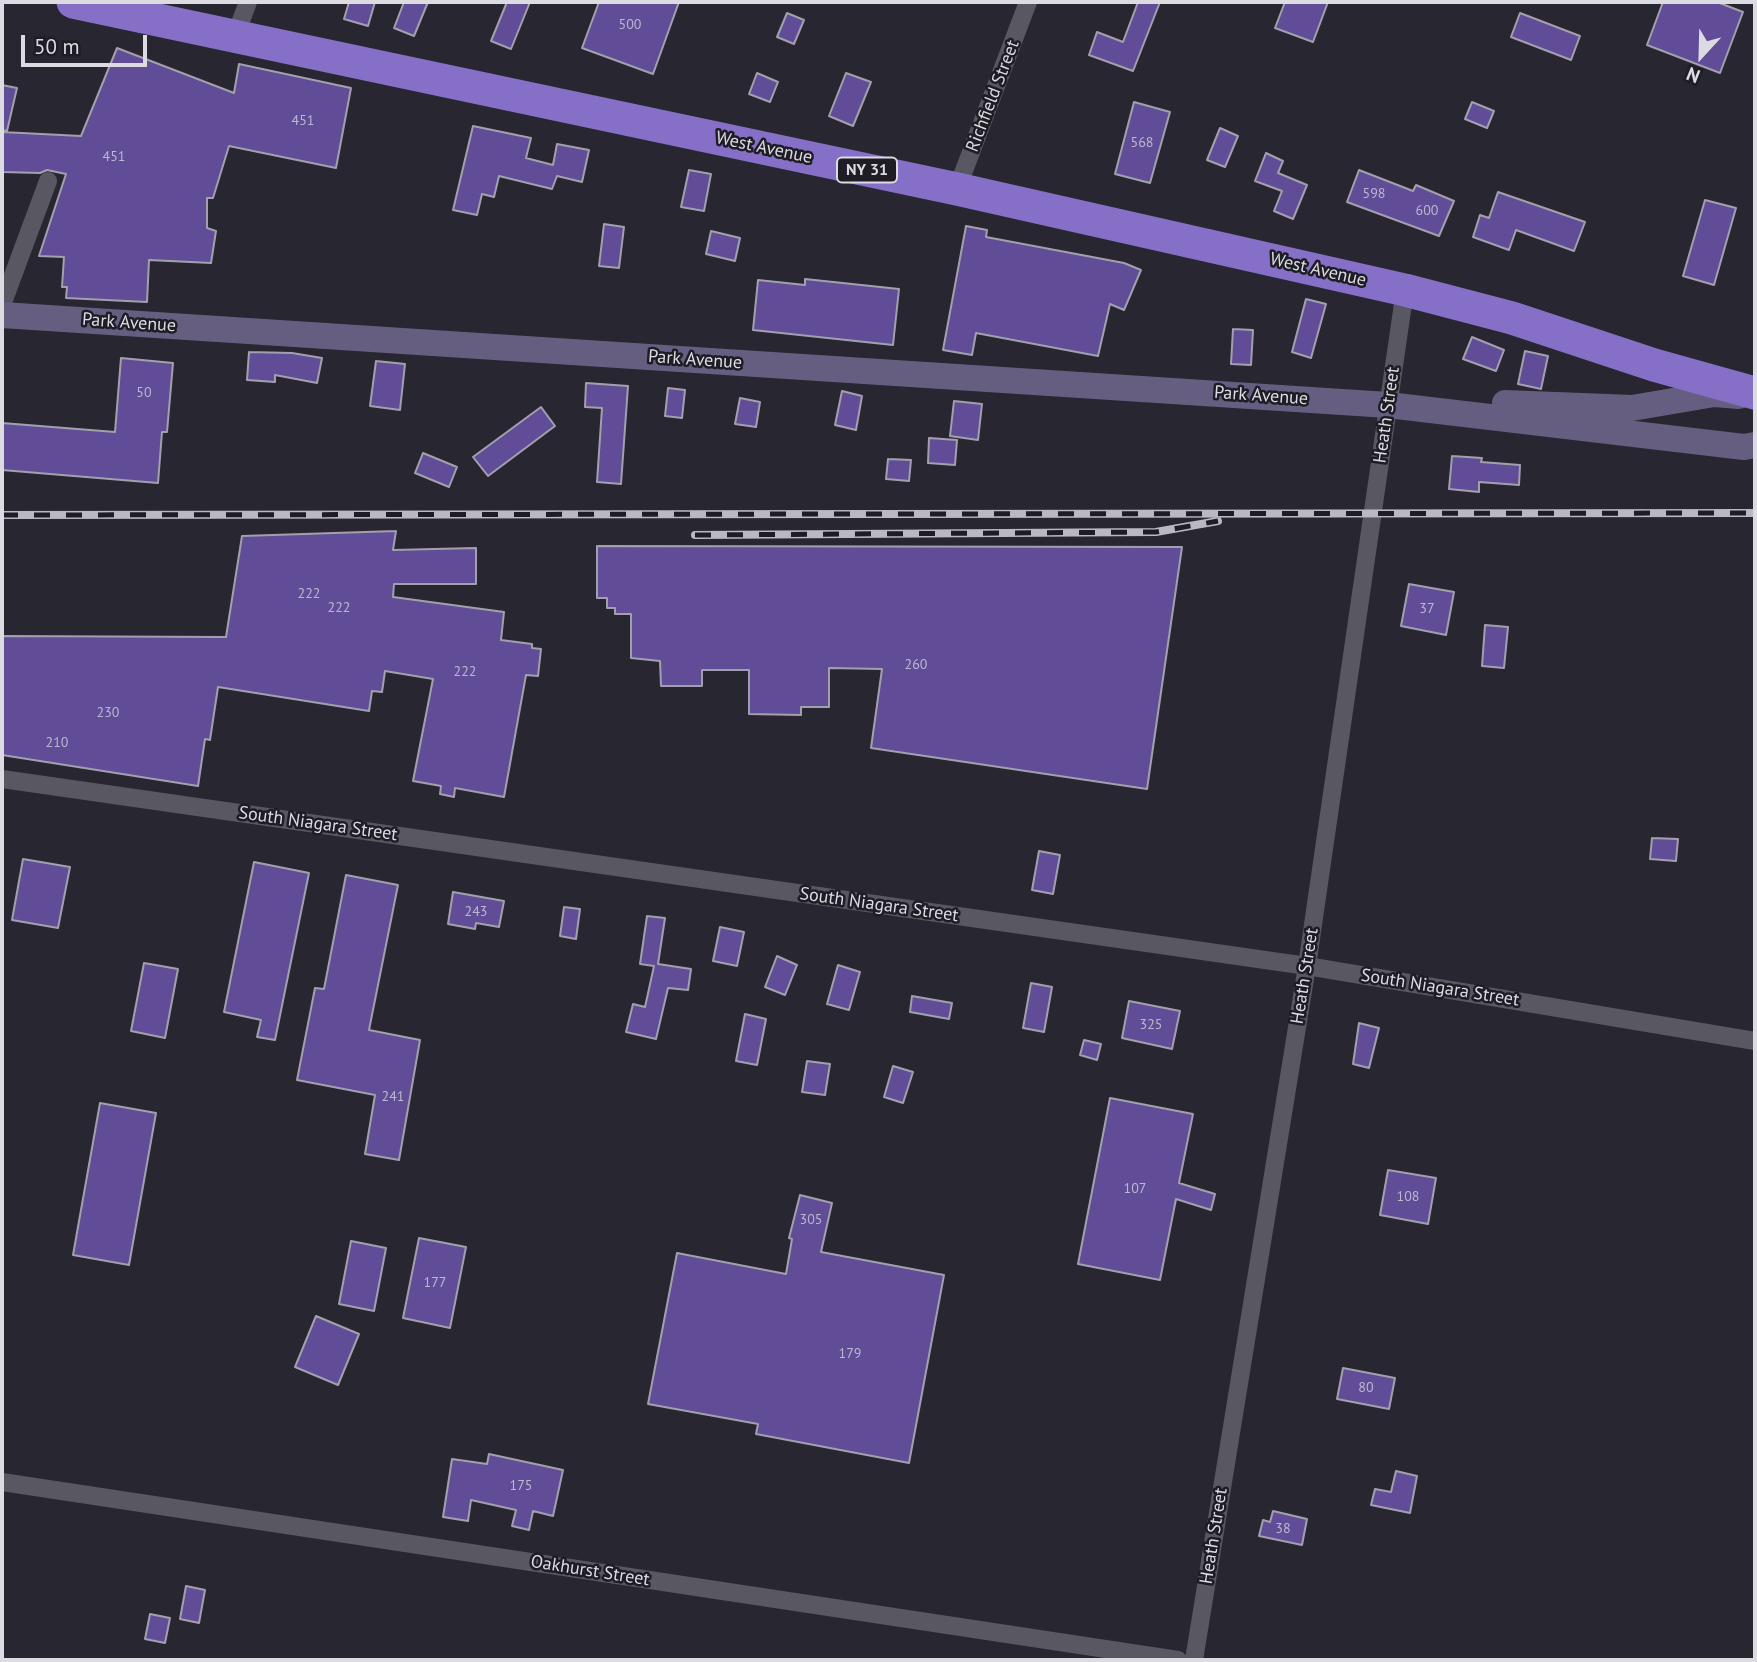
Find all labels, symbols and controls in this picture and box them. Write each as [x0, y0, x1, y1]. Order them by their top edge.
house number: 500 [619, 17, 641, 33]
scale bar [24, 21, 150, 65]
north arrow [1666, 21, 1736, 91]
text: 50 m [34, 33, 80, 60]
street label: Richfield Street [962, 37, 1024, 155]
text: N [1683, 62, 1703, 89]
house number: 451 [292, 113, 314, 129]
street label: West Avenue [714, 127, 814, 169]
house number: 568 [1131, 135, 1153, 151]
house number: 451 [103, 149, 125, 165]
road number: NY 31 [837, 158, 897, 182]
house number: 598 [1363, 186, 1385, 202]
house number: 600 [1416, 203, 1438, 219]
street label: West Avenue [1268, 248, 1368, 292]
street label: Park Avenue [81, 309, 177, 337]
street label: Park Avenue [647, 346, 743, 374]
street label: Heath Street [1370, 366, 1404, 464]
street label: Park Avenue [1213, 382, 1309, 410]
house number: 50 [136, 385, 152, 401]
house number: 222 [298, 586, 320, 602]
house number: 222 [328, 600, 350, 616]
house number: 37 [1419, 601, 1435, 617]
house number: 260 [905, 657, 927, 673]
house number: 222 [454, 664, 476, 680]
house number: 230 [97, 705, 119, 721]
house number: 210 [46, 735, 68, 751]
street label: South Niagara Street [237, 802, 399, 846]
street label: South Niagara Street [798, 883, 960, 927]
house number: 243 [465, 904, 487, 920]
street label: Heath Street [1287, 926, 1323, 1026]
street label: South Niagara Street [1359, 965, 1521, 1011]
house number: 325 [1140, 1017, 1162, 1033]
house number: 241 [382, 1089, 404, 1105]
house number: 107 [1124, 1181, 1146, 1197]
house number: 108 [1397, 1189, 1419, 1205]
house number: 305 [800, 1212, 822, 1228]
house number: 177 [424, 1275, 446, 1291]
house number: 179 [839, 1346, 861, 1362]
house number: 80 [1358, 1380, 1374, 1396]
house number: 175 [510, 1478, 532, 1494]
street label: Heath Street [1196, 1486, 1232, 1586]
house number: 38 [1275, 1521, 1291, 1537]
street label: Oakhurst Street [529, 1551, 651, 1591]

